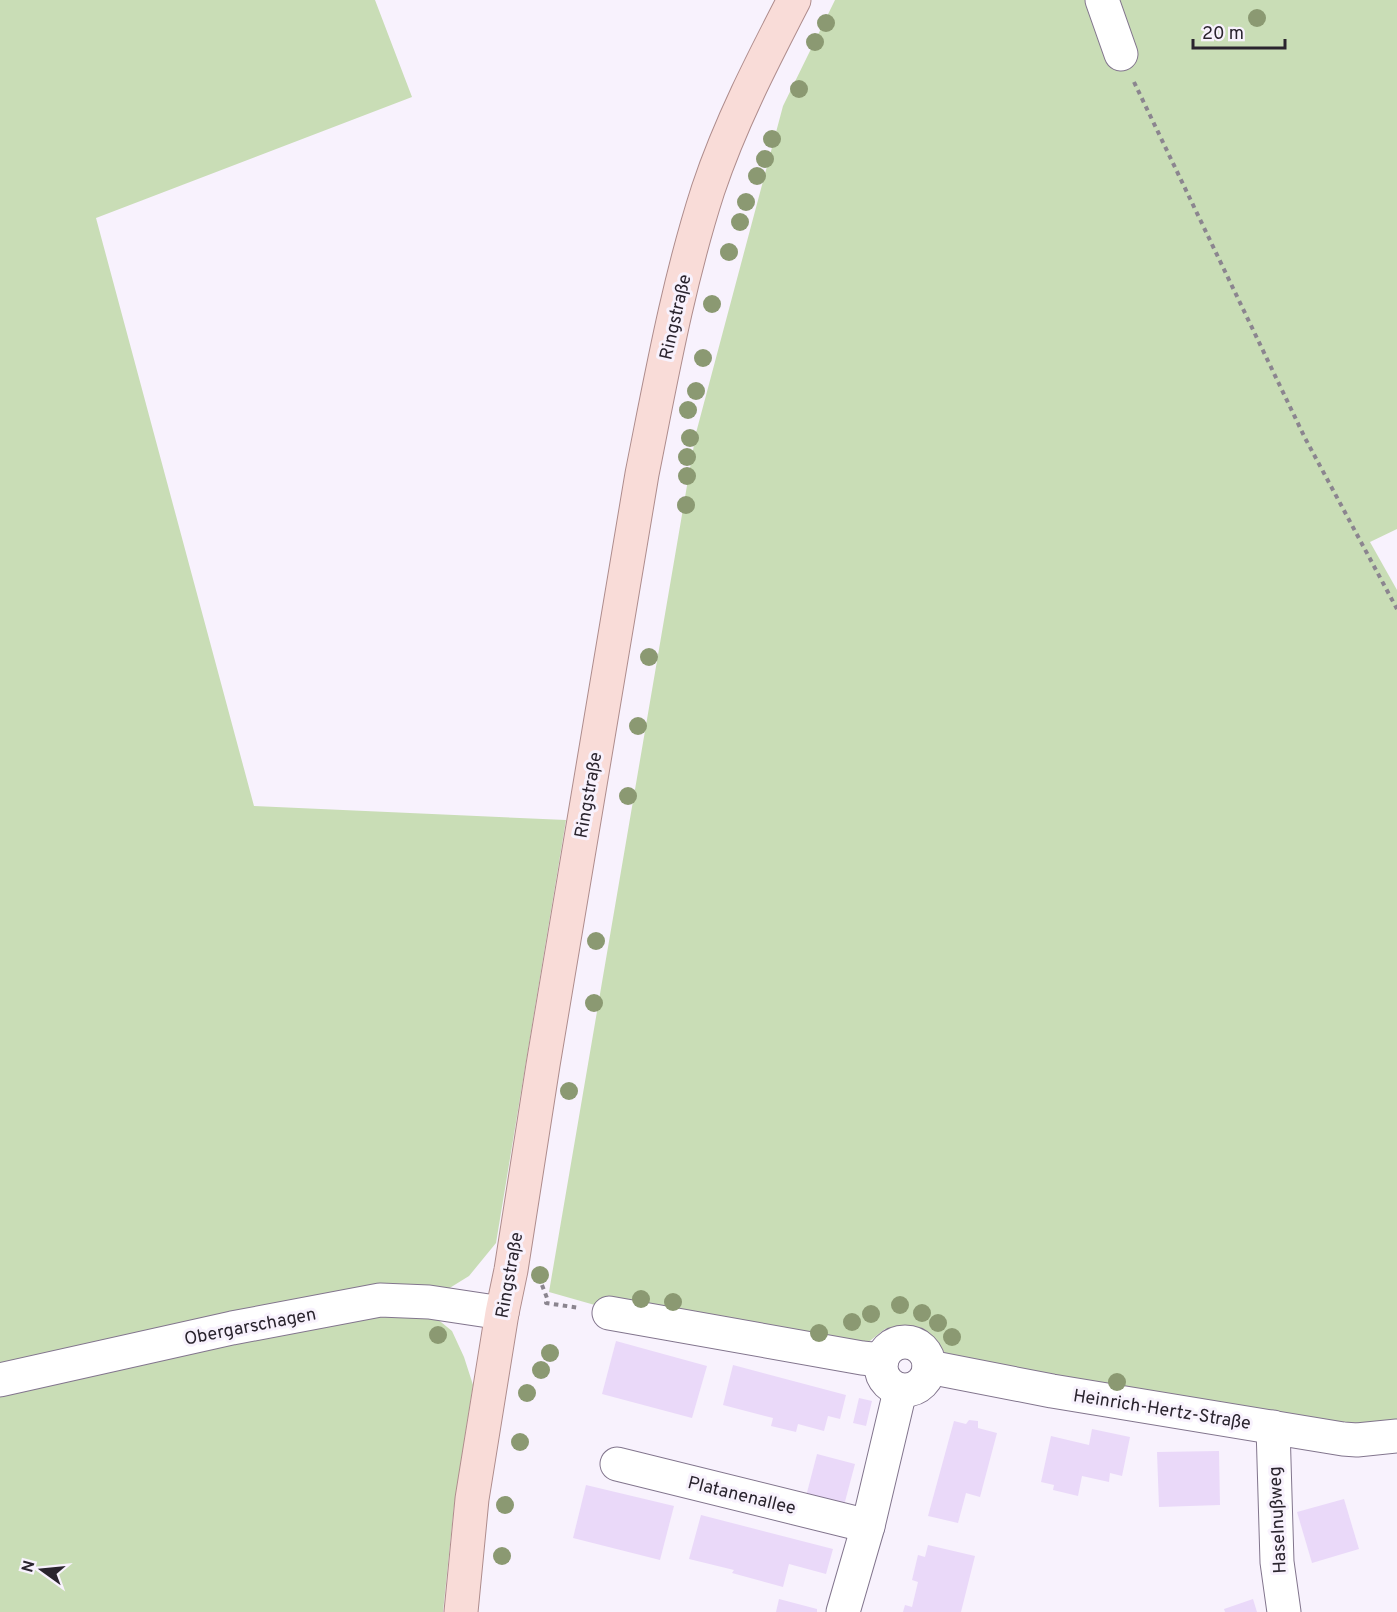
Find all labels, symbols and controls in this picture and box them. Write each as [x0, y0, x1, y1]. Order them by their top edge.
scale bar [1193, 12, 1284, 50]
text: 20 m [1202, 23, 1244, 46]
street label: Ringstraße [655, 272, 697, 362]
street label: Ringstraße [571, 750, 608, 840]
street label: Ringstraße [492, 1230, 529, 1320]
street label: Obergarschagen [182, 1303, 318, 1352]
street label: Heinrich-Hertz-Straße [1071, 1385, 1252, 1436]
street label: Haselnußweg [1264, 1466, 1293, 1574]
street label: Platanenallee [685, 1472, 798, 1521]
north arrow [12, 1540, 72, 1600]
text: N [18, 1558, 41, 1575]

